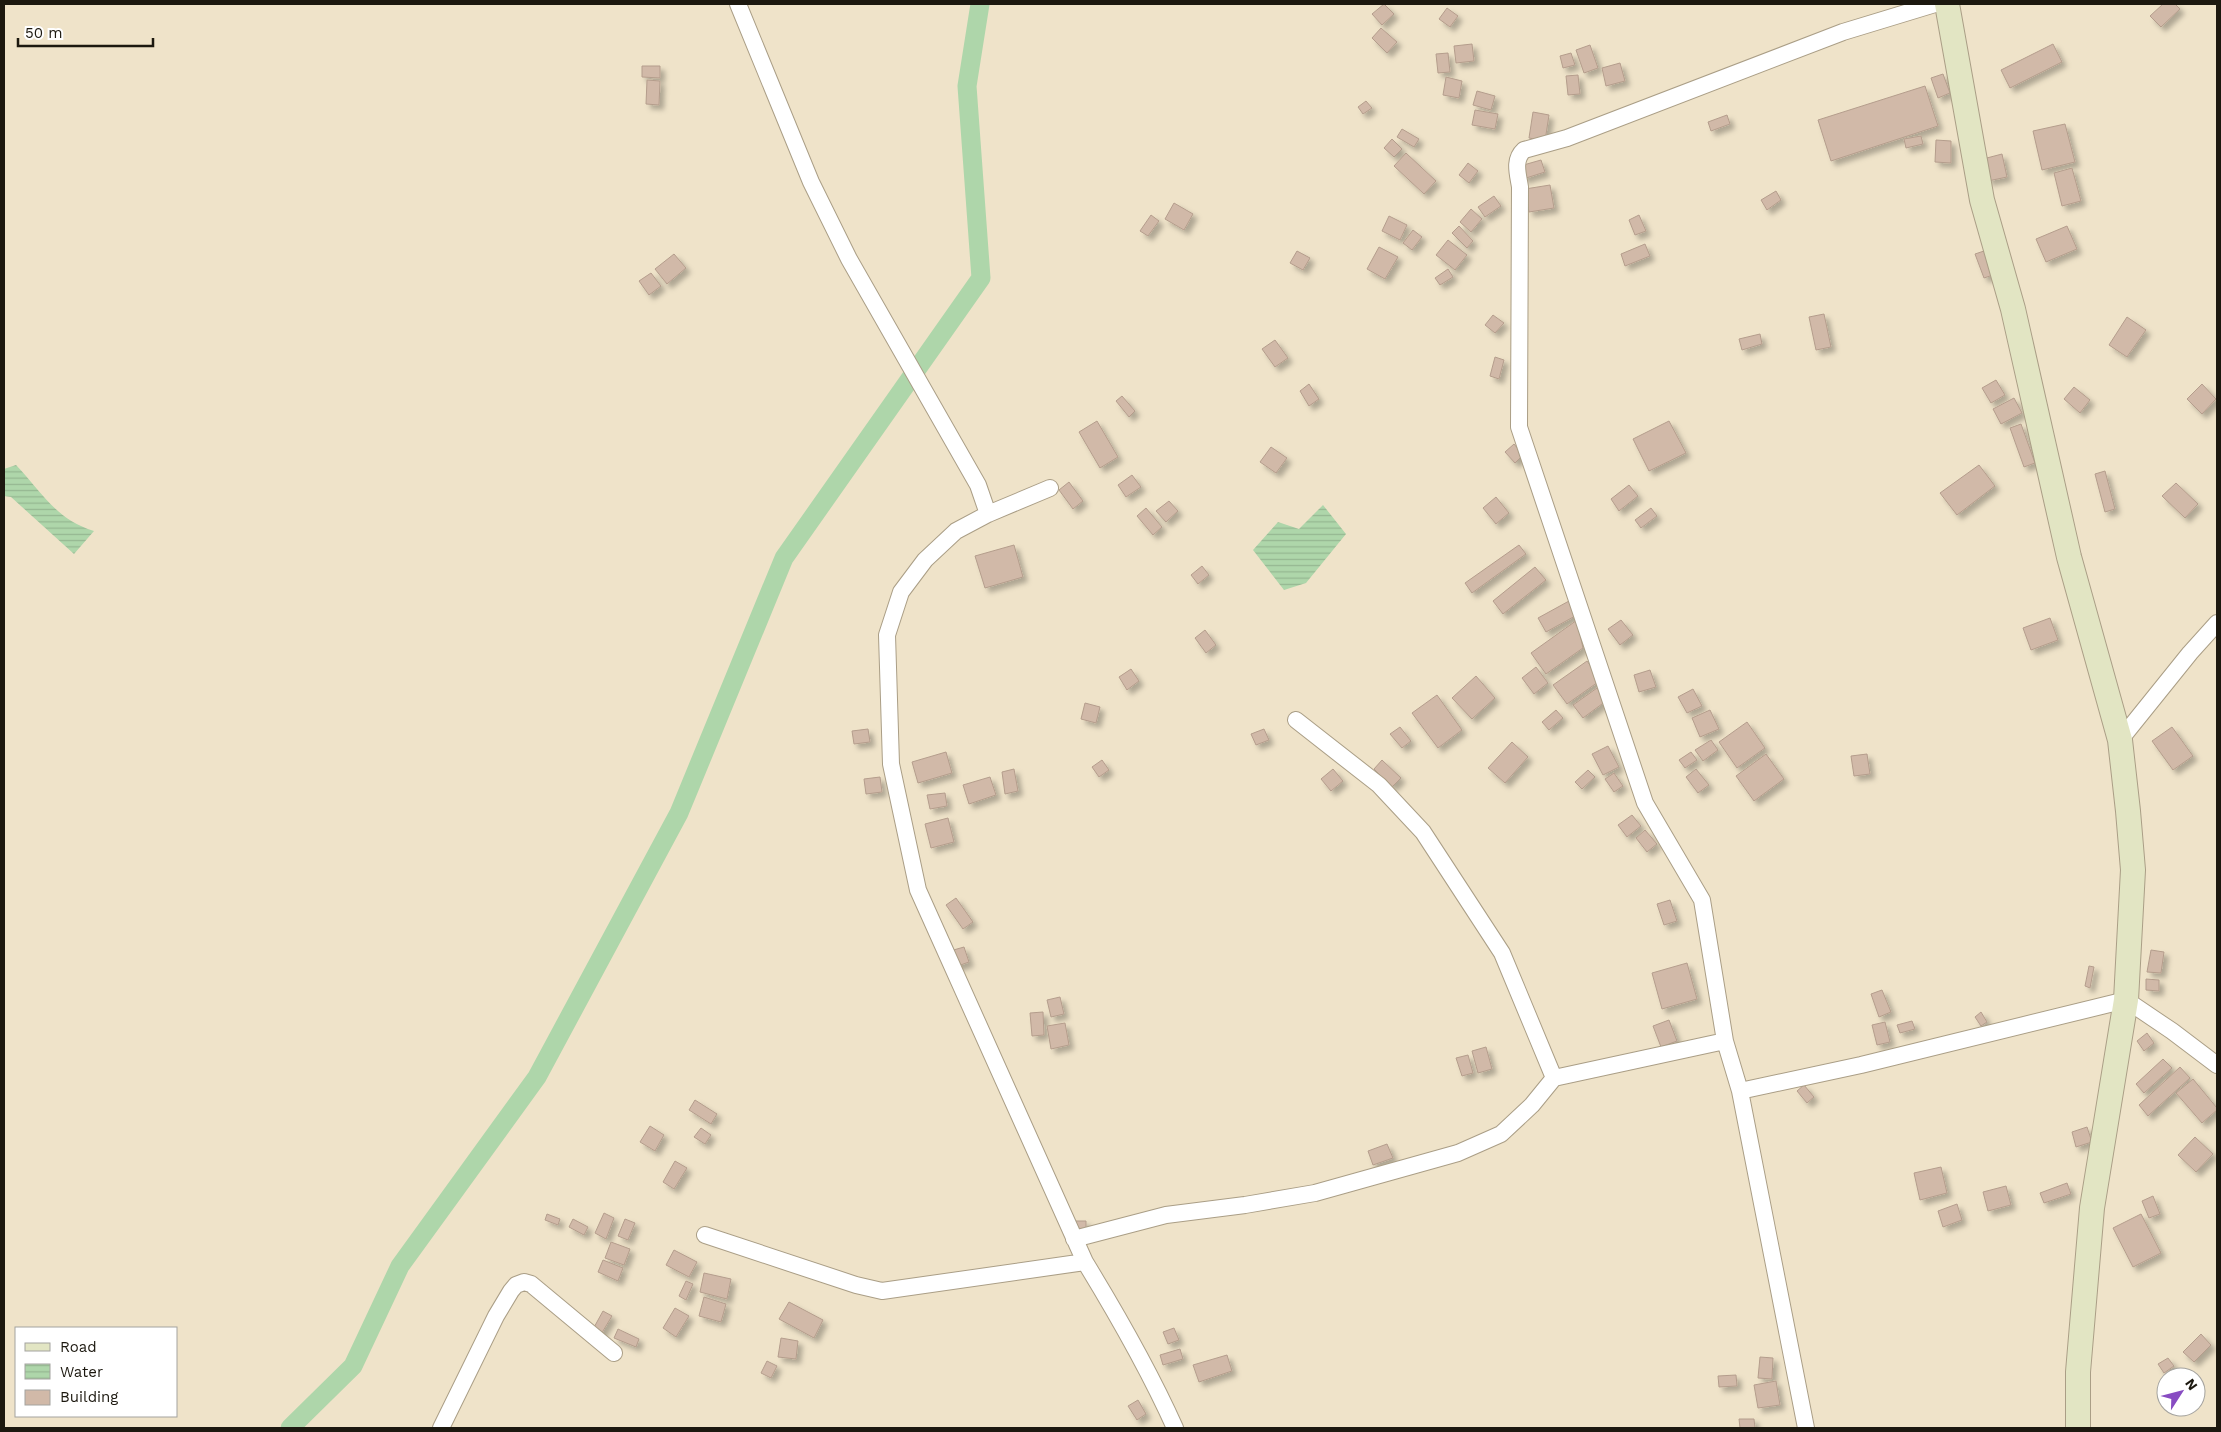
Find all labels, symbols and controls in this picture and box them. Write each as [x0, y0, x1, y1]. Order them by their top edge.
scale bar [18, 15, 152, 47]
text: 50 m [25, 24, 62, 42]
legend [15, 1327, 178, 1417]
text: Road [60, 1338, 97, 1356]
text: Water [60, 1363, 103, 1381]
north arrow [2156, 1367, 2206, 1417]
text: N [2182, 1375, 2201, 1393]
text: Building [60, 1388, 118, 1406]

